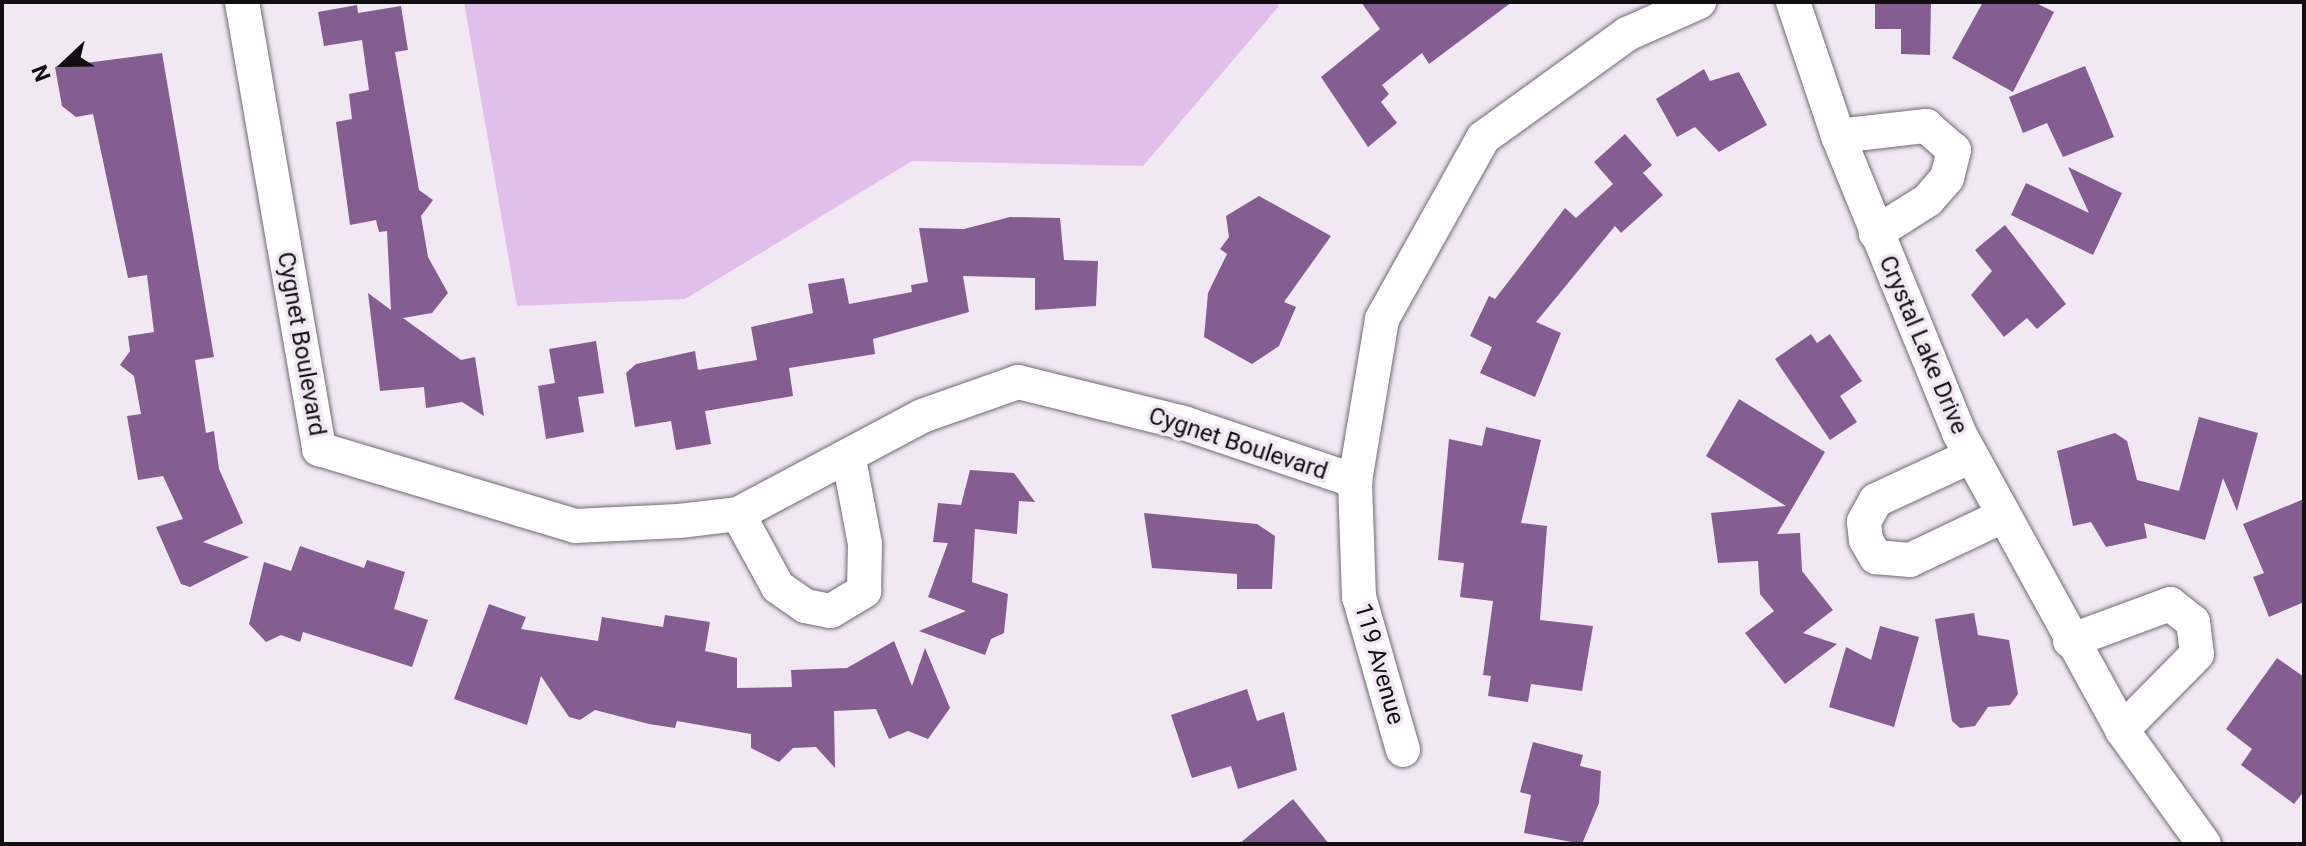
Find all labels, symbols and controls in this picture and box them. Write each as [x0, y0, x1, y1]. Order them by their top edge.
north arrow [24, 24, 104, 104]
text: N [27, 61, 56, 85]
street label: Cygnet Boulevard [271, 250, 331, 438]
street label: Crystal Lake Drive [1872, 252, 1974, 438]
street label: Cygnet Boulevard [1145, 402, 1331, 486]
street label: 119 Avenue [1348, 600, 1410, 728]

